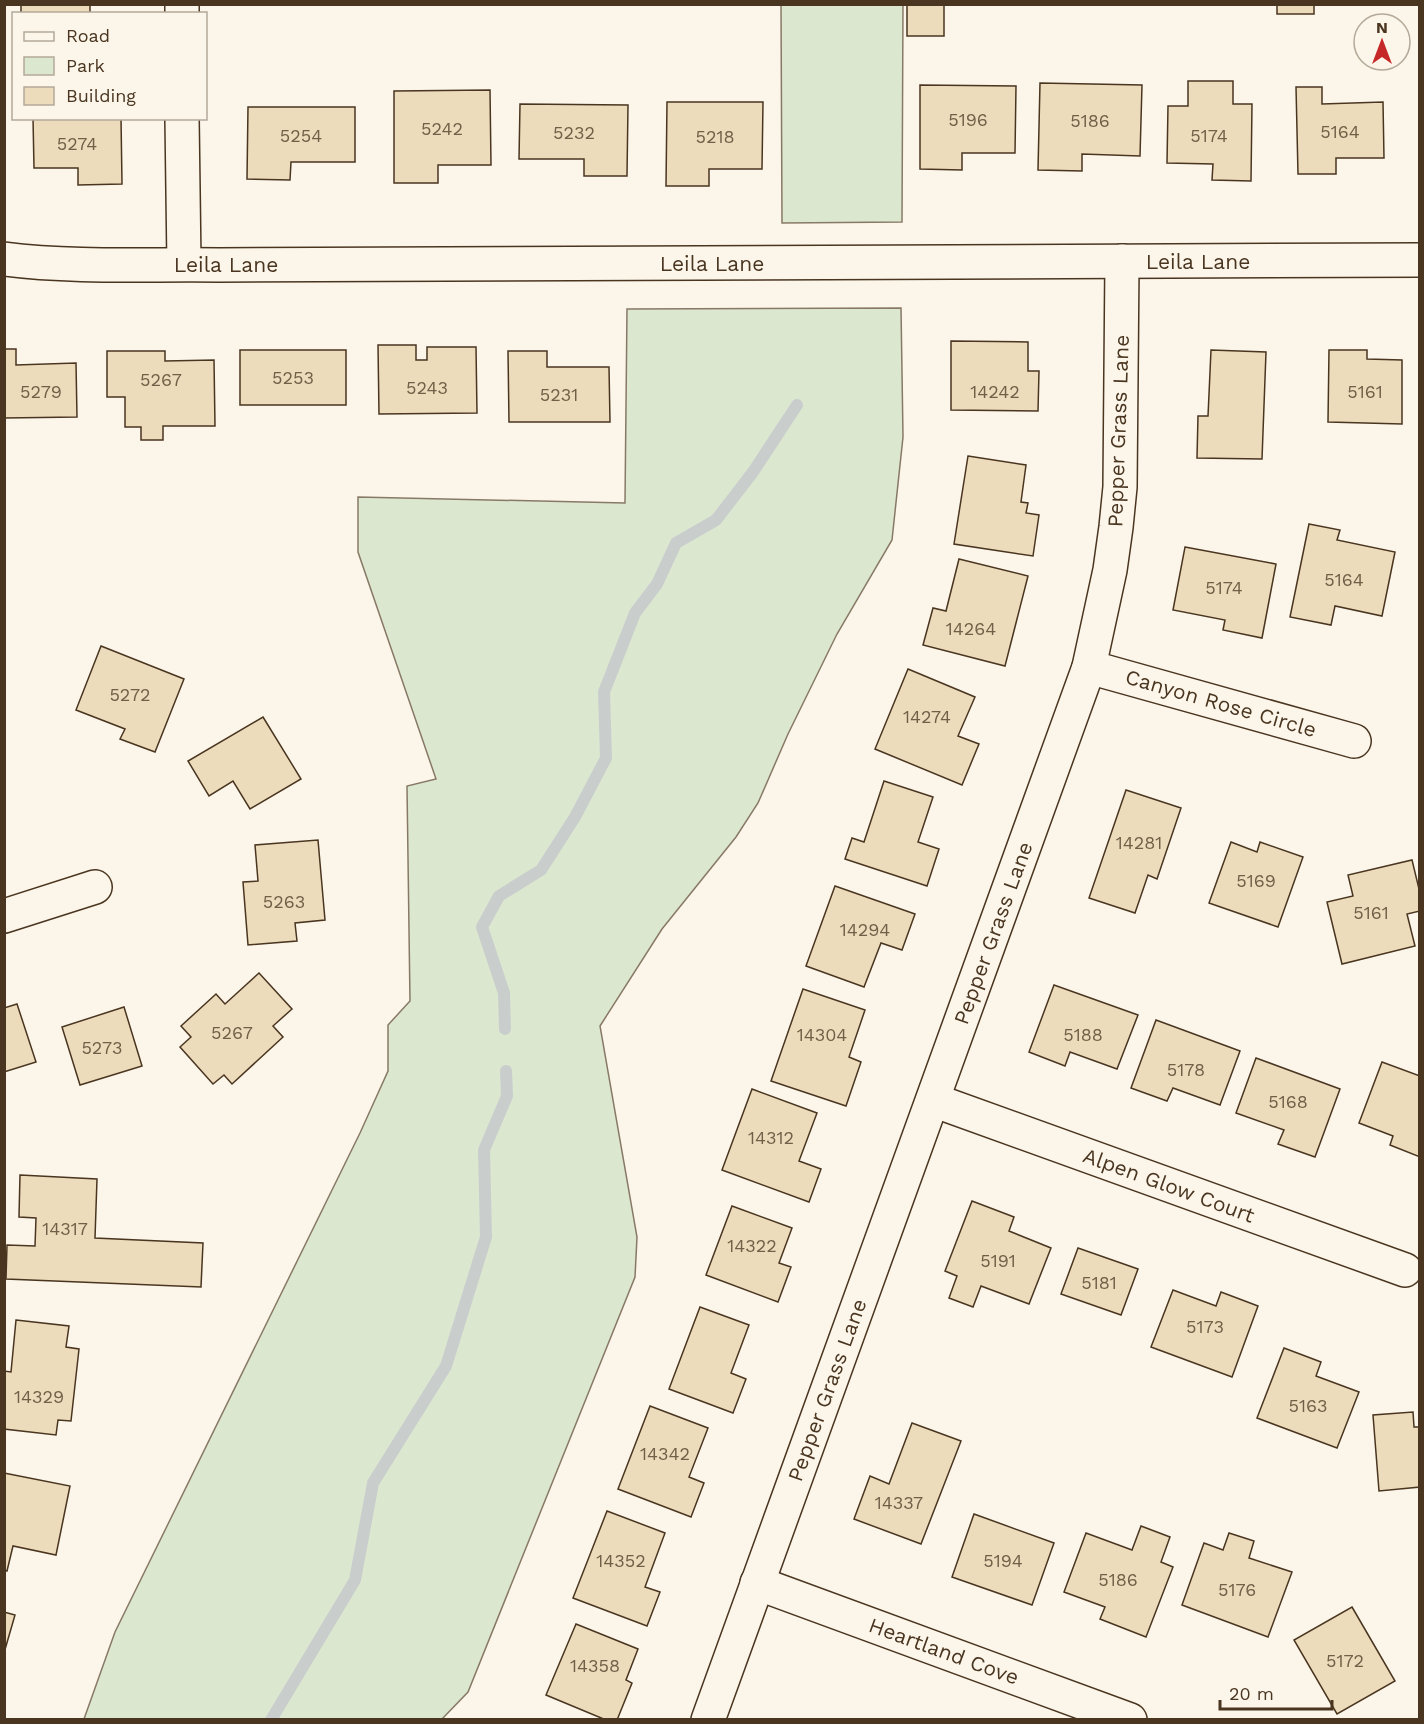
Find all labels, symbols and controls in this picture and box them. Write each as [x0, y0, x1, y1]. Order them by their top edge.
legend [12, 12, 207, 120]
north arrow [1352, 12, 1412, 72]
text: N [1376, 18, 1388, 37]
text: Road [66, 25, 110, 46]
text: Park [66, 55, 105, 76]
text: Building [66, 85, 136, 106]
house number: 5196 [948, 109, 988, 130]
house number: 5186 [1070, 110, 1110, 131]
house number: 5242 [421, 118, 463, 139]
house number: 5164 [1320, 121, 1360, 142]
house number: 5232 [553, 122, 595, 143]
house number: 5254 [280, 125, 322, 146]
house number: 5174 [1190, 125, 1228, 146]
house number: 5218 [695, 126, 735, 147]
house number: 5274 [57, 133, 97, 154]
street label: Leila Lane [1146, 249, 1250, 274]
street label: Leila Lane [660, 251, 764, 276]
street label: Leila Lane [174, 252, 278, 277]
street label: Pepper Grass Lane [1102, 334, 1134, 528]
house number: 5253 [272, 367, 314, 388]
house number: 5267 [140, 369, 182, 390]
house number: 5243 [406, 377, 448, 398]
house number: 5279 [20, 381, 62, 402]
house number: 14242 [970, 381, 1020, 402]
house number: 5161 [1347, 381, 1383, 402]
house number: 5231 [540, 384, 578, 405]
house number: 5164 [1324, 569, 1364, 590]
house number: 5174 [1205, 577, 1243, 598]
house number: 14264 [946, 618, 996, 639]
street label: Canyon Rose Circle [1123, 664, 1319, 742]
house number: 5272 [109, 684, 151, 705]
house number: 14274 [903, 706, 951, 727]
house number: 14281 [1116, 832, 1162, 853]
street label: Pepper Grass Lane [948, 838, 1038, 1028]
house number: 5169 [1236, 870, 1276, 891]
house number: 5263 [263, 891, 305, 912]
house number: 5161 [1353, 902, 1389, 923]
house number: 14294 [840, 919, 890, 940]
house number: 5267 [211, 1022, 253, 1043]
house number: 14304 [797, 1024, 847, 1045]
house number: 5188 [1063, 1024, 1103, 1045]
house number: 5273 [81, 1037, 123, 1058]
house number: 5178 [1167, 1059, 1205, 1080]
house number: 5168 [1268, 1091, 1308, 1112]
house number: 14312 [748, 1127, 794, 1148]
street label: Alpen Glow Court [1080, 1142, 1258, 1228]
house number: 14317 [42, 1218, 88, 1239]
house number: 14322 [727, 1235, 777, 1256]
house number: 5191 [980, 1250, 1016, 1271]
house number: 5181 [1081, 1272, 1117, 1293]
street label: Pepper Grass Lane [782, 1295, 872, 1485]
house number: 5173 [1186, 1316, 1224, 1337]
house number: 14329 [14, 1386, 64, 1407]
house number: 5163 [1289, 1395, 1327, 1416]
house number: 14342 [640, 1443, 690, 1464]
house number: 14337 [875, 1492, 923, 1513]
house number: 14352 [596, 1550, 646, 1571]
house number: 5194 [983, 1550, 1023, 1571]
house number: 5186 [1098, 1569, 1138, 1590]
house number: 5176 [1218, 1579, 1256, 1600]
street label: Heartland Cove [866, 1612, 1022, 1690]
house number: 5172 [1326, 1650, 1364, 1671]
house number: 14358 [570, 1655, 620, 1676]
scale bar [1220, 1673, 1332, 1711]
text: 20 m [1229, 1683, 1274, 1704]

